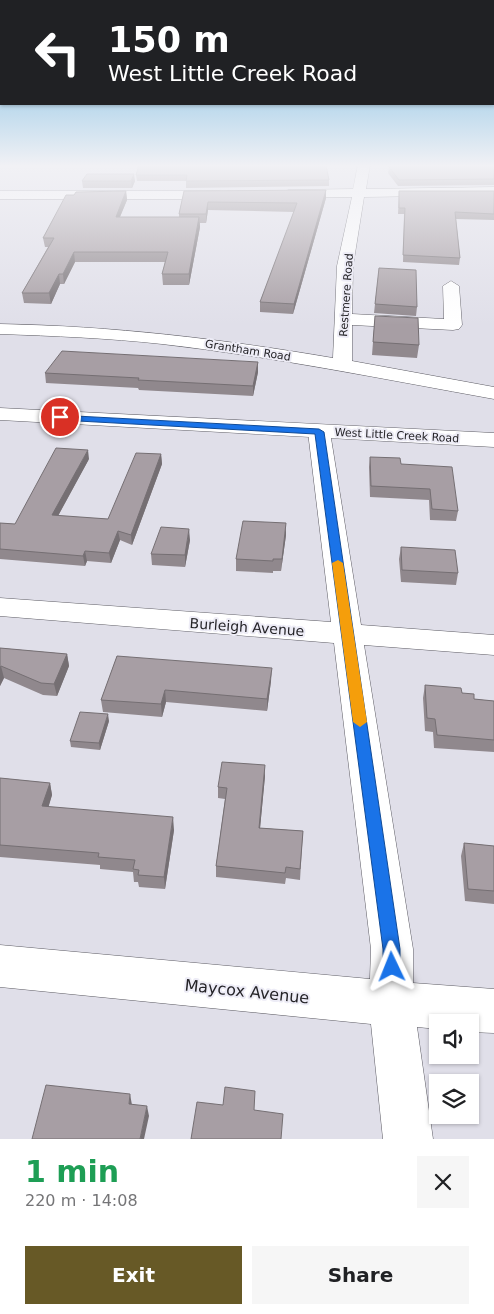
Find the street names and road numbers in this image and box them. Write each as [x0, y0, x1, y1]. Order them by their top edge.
street label: Restmere Road [337, 253, 356, 337]
street label: Grantham Road [204, 337, 292, 364]
street label: West Little Creek Road [334, 426, 460, 445]
street label: Burleigh Avenue [189, 615, 305, 639]
street label: Maycox Avenue [184, 976, 310, 1007]

